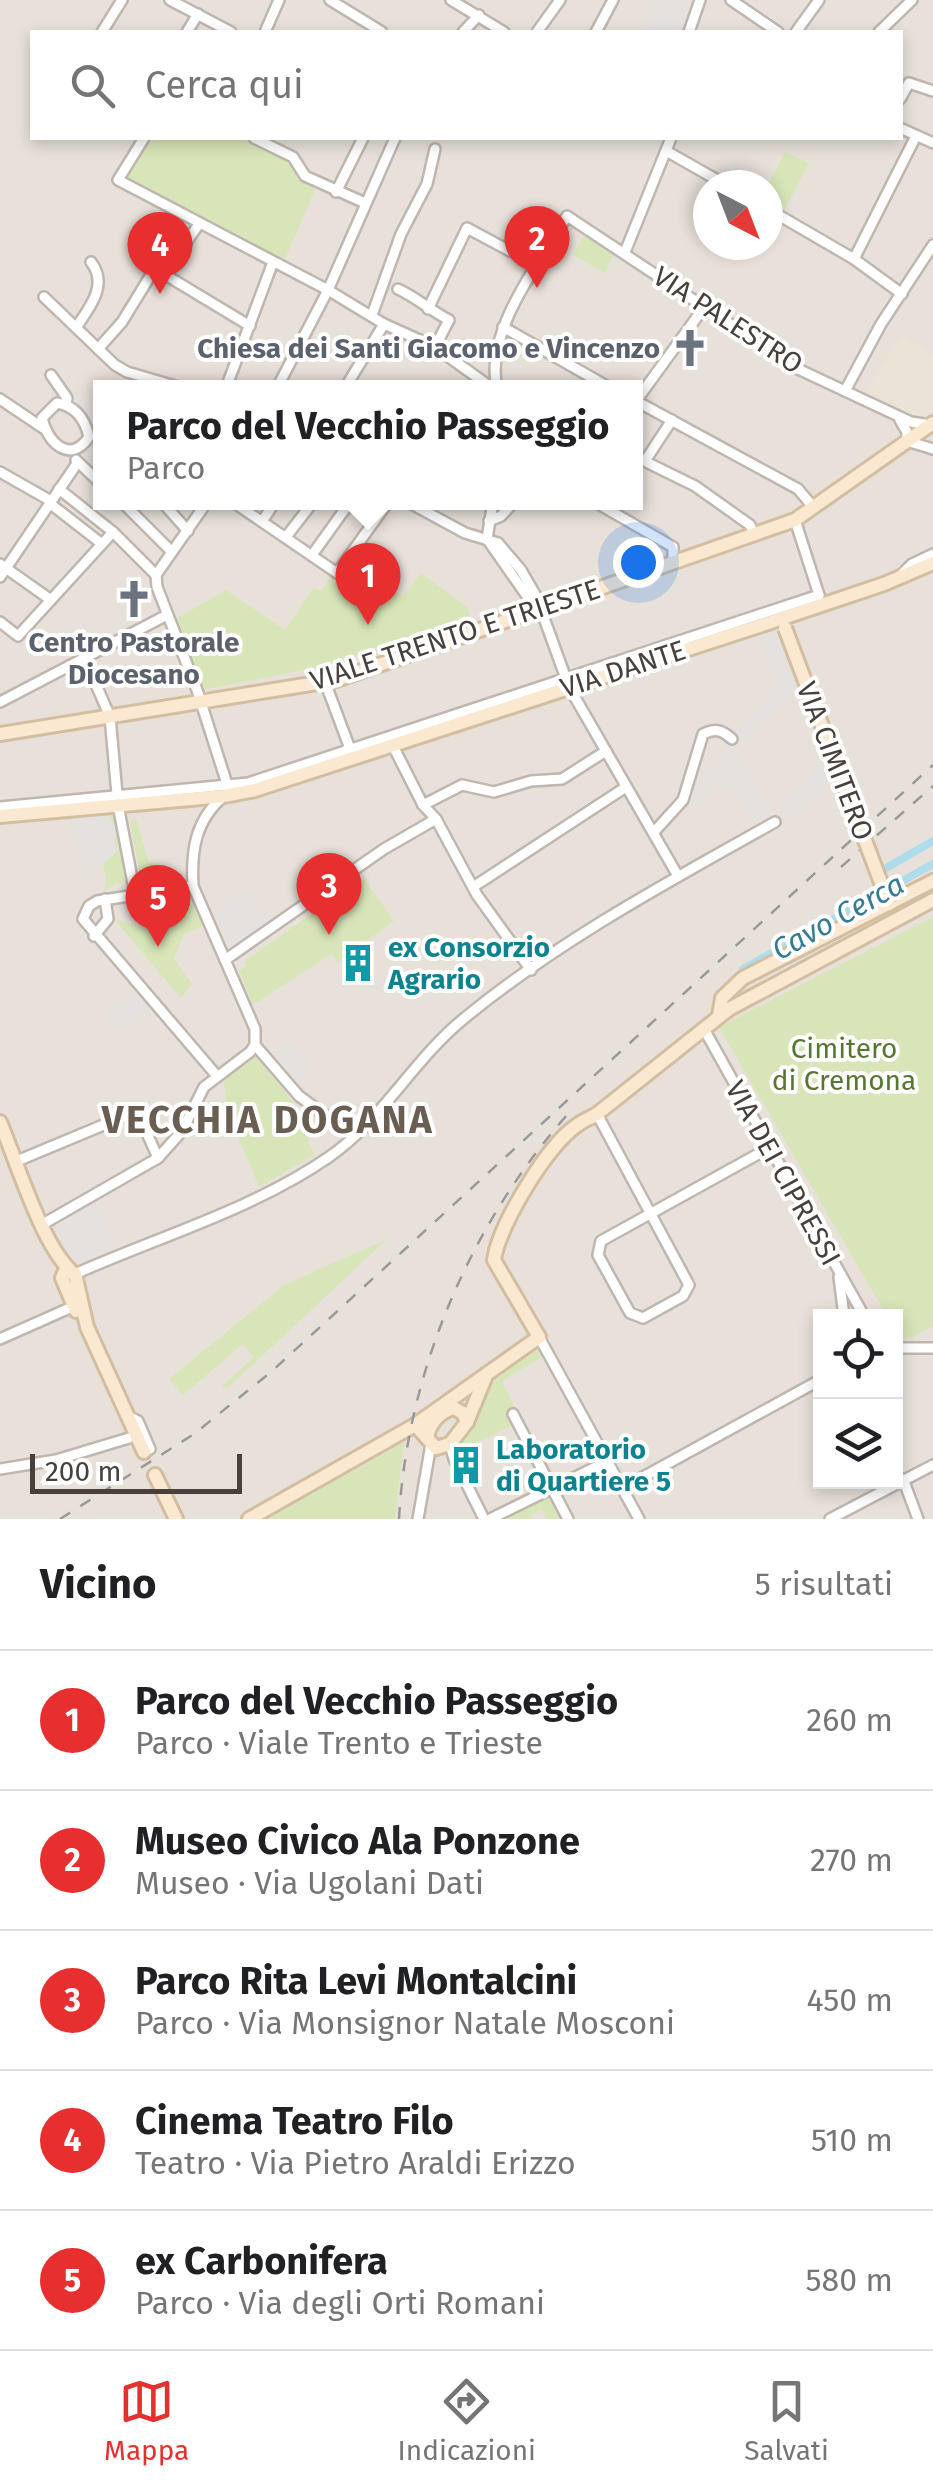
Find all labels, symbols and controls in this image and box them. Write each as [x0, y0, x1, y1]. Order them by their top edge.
search box [30, 30, 903, 140]
icon: search [65, 58, 120, 113]
text: Cerca qui [145, 62, 304, 108]
north arrow [693, 170, 783, 260]
pin: 2 [504, 206, 570, 288]
pin: 4 [128, 212, 192, 294]
street label: VIA PALESTRO [647, 259, 809, 381]
church icon: Chiesa dei Santi Giacomo e Vincenzo [669, 327, 711, 369]
place label: Chiesa dei Santi Giacomo e Vincenzo [197, 332, 660, 365]
popup [93, 380, 643, 510]
text: Parco del Vecchio Passeggio [126, 403, 610, 449]
text: Parco [126, 449, 205, 487]
your location [613, 537, 664, 588]
pin: 1 [336, 542, 400, 625]
street label: VIALE TRENTO E TRIESTE [306, 573, 604, 697]
church icon: Centro Pastorale Diocesano [113, 578, 155, 620]
place label: Centro Pastorale Diocesano [29, 626, 239, 691]
street label: VIA DANTE [556, 633, 690, 705]
street label: VIA CIMITERO [790, 677, 880, 845]
pin: 3 [296, 852, 362, 935]
pin: 5 [126, 864, 190, 947]
water label: Cavo Cerca [766, 866, 910, 968]
place label: ex Consorzio Agrario [387, 931, 550, 996]
building icon: ex Consorzio Agrario [337, 942, 379, 984]
park label: Cimitero di Cremona [772, 1032, 916, 1097]
street label: VIA DEI CIPRESSI [719, 1075, 847, 1271]
district label: VECCHIA DOGANA [101, 1097, 434, 1143]
map controls [813, 1309, 903, 1489]
button: locate [813, 1309, 903, 1399]
button: layers [813, 1399, 903, 1489]
place label: Laboratorio di Quartiere 5 [496, 1433, 671, 1498]
building icon: Laboratorio di Quartiere 5 [445, 1444, 487, 1486]
scale bar [30, 1449, 242, 1494]
text: 200 m [45, 1455, 122, 1488]
text: Vicino [40, 1559, 157, 1609]
text: 5 risultati [755, 1565, 893, 1603]
text: Parco del Vecchio Passeggio [135, 1678, 618, 1724]
text: 1 [65, 1701, 80, 1739]
text: 260 m [806, 1701, 893, 1739]
text: Parco · Viale Trento e Trieste [135, 1724, 543, 1762]
text: Museo Civico Ala Ponzone [135, 1818, 580, 1864]
text: 2 [64, 1841, 81, 1879]
text: 270 m [810, 1841, 893, 1879]
text: Museo · Via Ugolani Dati [135, 1864, 484, 1902]
text: Parco Rita Levi Montalcini [135, 1958, 577, 2004]
text: 3 [64, 1981, 81, 2019]
text: 450 m [807, 1981, 893, 2019]
text: Parco · Via Monsignor Natale Mosconi [135, 2004, 675, 2042]
text: Cinema Teatro Filo [135, 2098, 454, 2144]
text: 4 [63, 2121, 82, 2159]
text: 510 m [811, 2121, 893, 2159]
text: Teatro · Via Pietro Araldi Erizzo [135, 2144, 576, 2182]
text: ex Carbonifera [135, 2238, 388, 2284]
text: 5 [64, 2261, 81, 2299]
text: 580 m [806, 2261, 893, 2299]
text: Parco · Via degli Orti Romani [135, 2284, 545, 2322]
tab: Mappa [104, 2374, 189, 2467]
tab: Indicazioni [398, 2374, 536, 2467]
tab: Salvati [744, 2374, 829, 2467]

